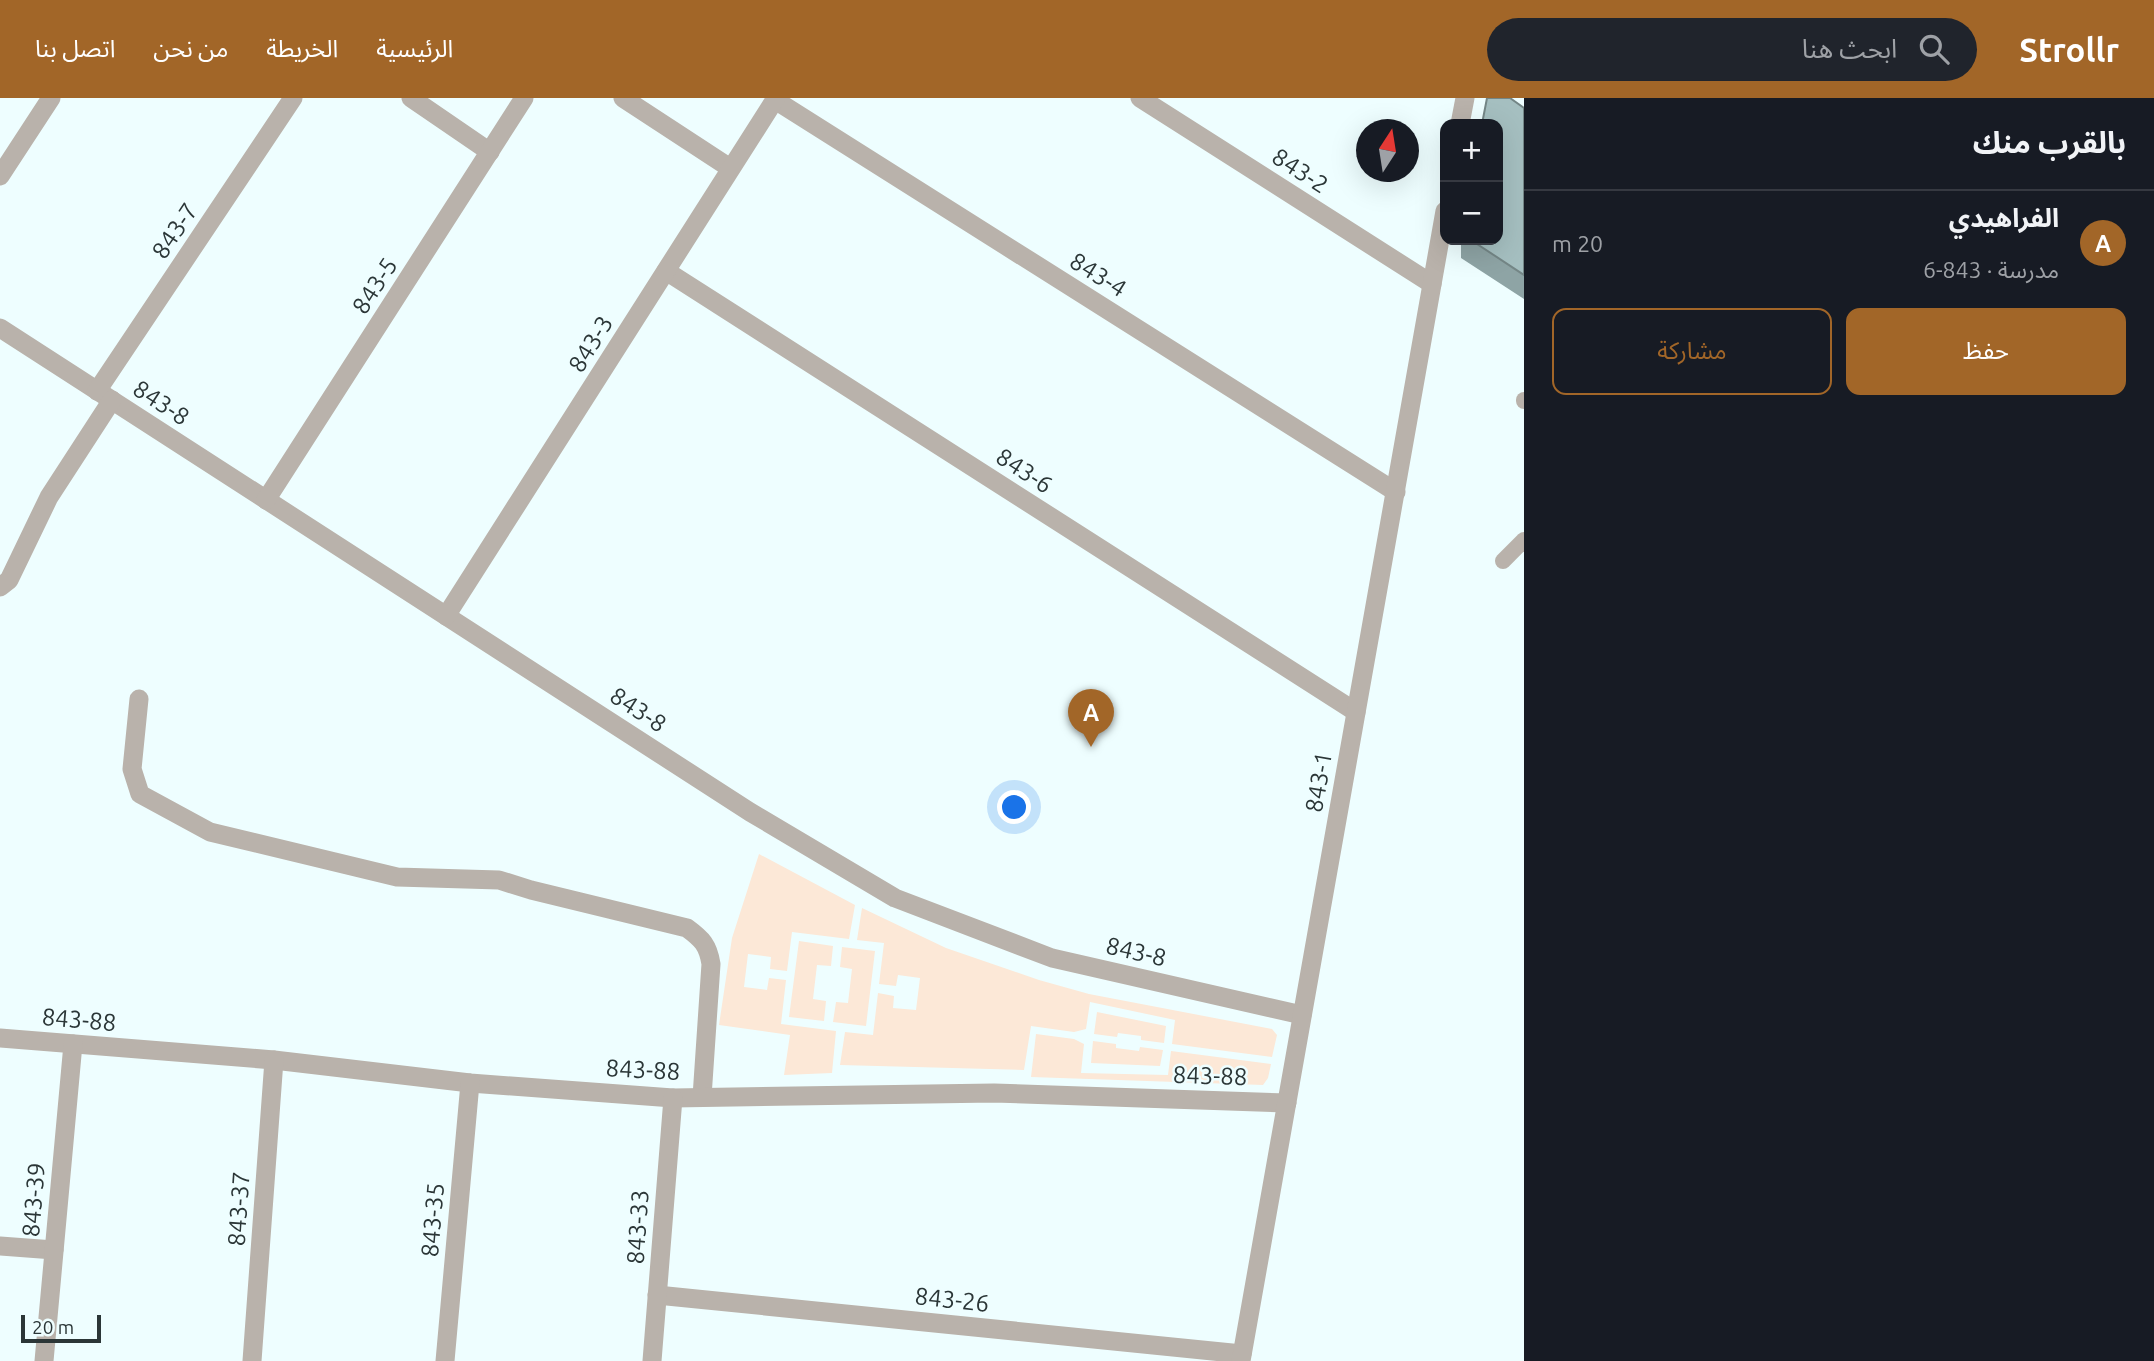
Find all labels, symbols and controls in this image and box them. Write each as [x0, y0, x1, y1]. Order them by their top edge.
search box [1487, 18, 1977, 81]
icon: search [1915, 30, 1953, 68]
text: Strollr [2019, 31, 2119, 68]
text: ابحث هنا [1802, 34, 1897, 63]
text: اتصل بنا [35, 35, 115, 62]
text: من نحن [153, 35, 228, 62]
text: الخريطة [266, 35, 338, 62]
text: الرئيسية [376, 35, 453, 62]
north arrow [1356, 119, 1419, 182]
map controls [1440, 119, 1503, 245]
button: + [1440, 119, 1503, 182]
text: بالقرب منك [1973, 125, 2126, 159]
street label: 843-2 [1267, 143, 1333, 199]
button: − [1440, 182, 1503, 245]
street label: 843-7 [146, 198, 203, 264]
text: الفراهيدي [1949, 203, 2059, 232]
text: 20 m [1552, 231, 1603, 256]
text: A [2095, 231, 2111, 256]
street label: 843-4 [1065, 247, 1131, 302]
street label: 843-5 [347, 253, 403, 319]
text: مدرسة · 843-6 [1923, 257, 2059, 282]
button: مشاركة [1552, 308, 1832, 395]
button: حفظ [1846, 308, 2126, 395]
street label: 843-3 [563, 311, 618, 377]
street label: 843-8 [128, 375, 194, 431]
street label: 843-6 [991, 443, 1057, 499]
street label: 843-8 [605, 682, 671, 738]
pin: A [1068, 689, 1114, 747]
street label: 843-1 [1300, 749, 1337, 814]
your location [997, 790, 1031, 824]
street label: 843-8 [1103, 931, 1169, 972]
street label: 843-88 [41, 1003, 117, 1036]
street label: 843-88 [605, 1054, 681, 1085]
street label: 843-88 [1172, 1061, 1248, 1090]
street label: 843-39 [17, 1162, 50, 1238]
street label: 843-37 [222, 1171, 255, 1247]
street label: 843-35 [416, 1182, 449, 1258]
street label: 843-33 [621, 1189, 654, 1265]
street label: 843-26 [914, 1282, 991, 1317]
scale bar [21, 1312, 102, 1344]
text: 20 m [32, 1316, 74, 1338]

